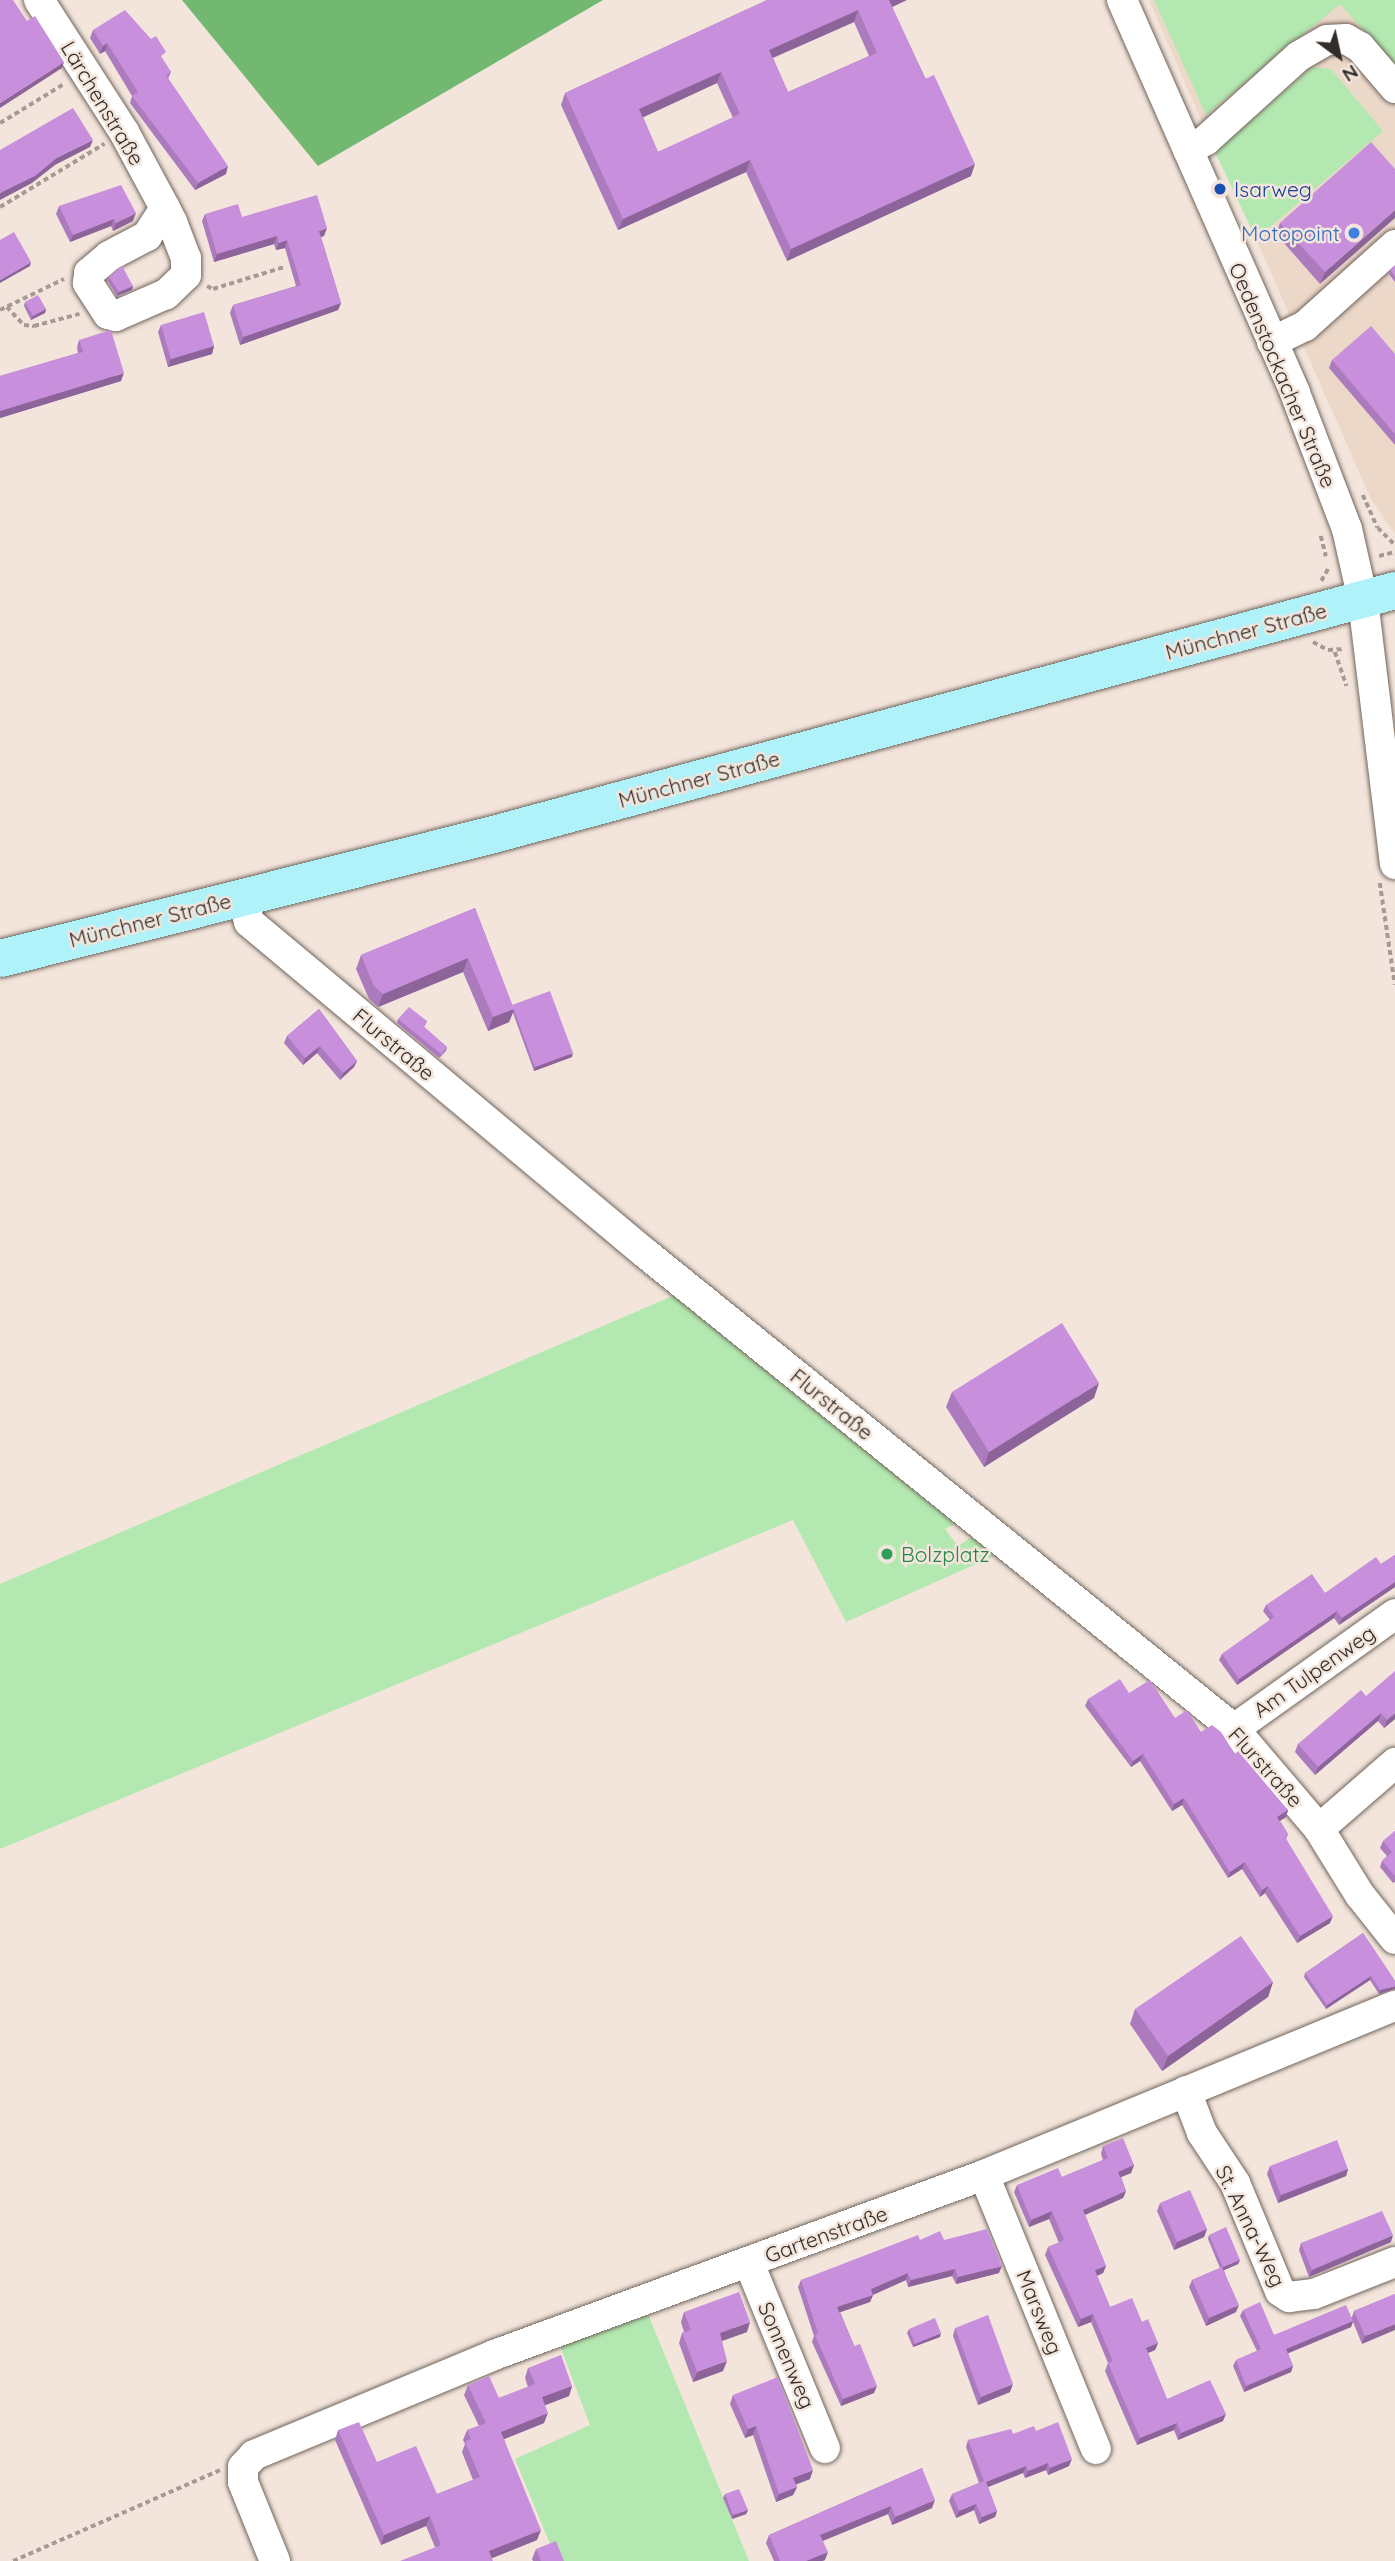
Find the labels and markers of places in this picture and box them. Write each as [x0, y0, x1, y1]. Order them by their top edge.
place label: Isarweg [1234, 176, 1312, 202]
marker: Isarweg [1212, 181, 1228, 197]
place label: Motopoint [1241, 220, 1340, 246]
marker: Motopoint [1346, 225, 1362, 241]
place label: Bolzplatz [901, 1541, 990, 1567]
marker: Bolzplatz [879, 1546, 895, 1562]

